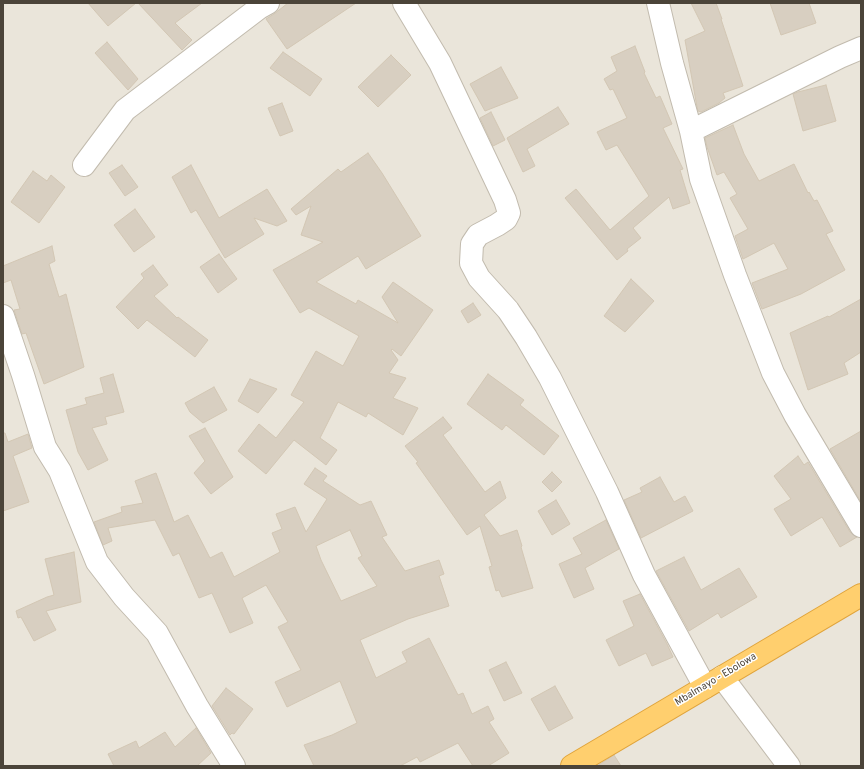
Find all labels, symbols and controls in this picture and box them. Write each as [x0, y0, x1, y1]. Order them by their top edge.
street label: Mbalmayo - Ebolowa [673, 651, 759, 709]

